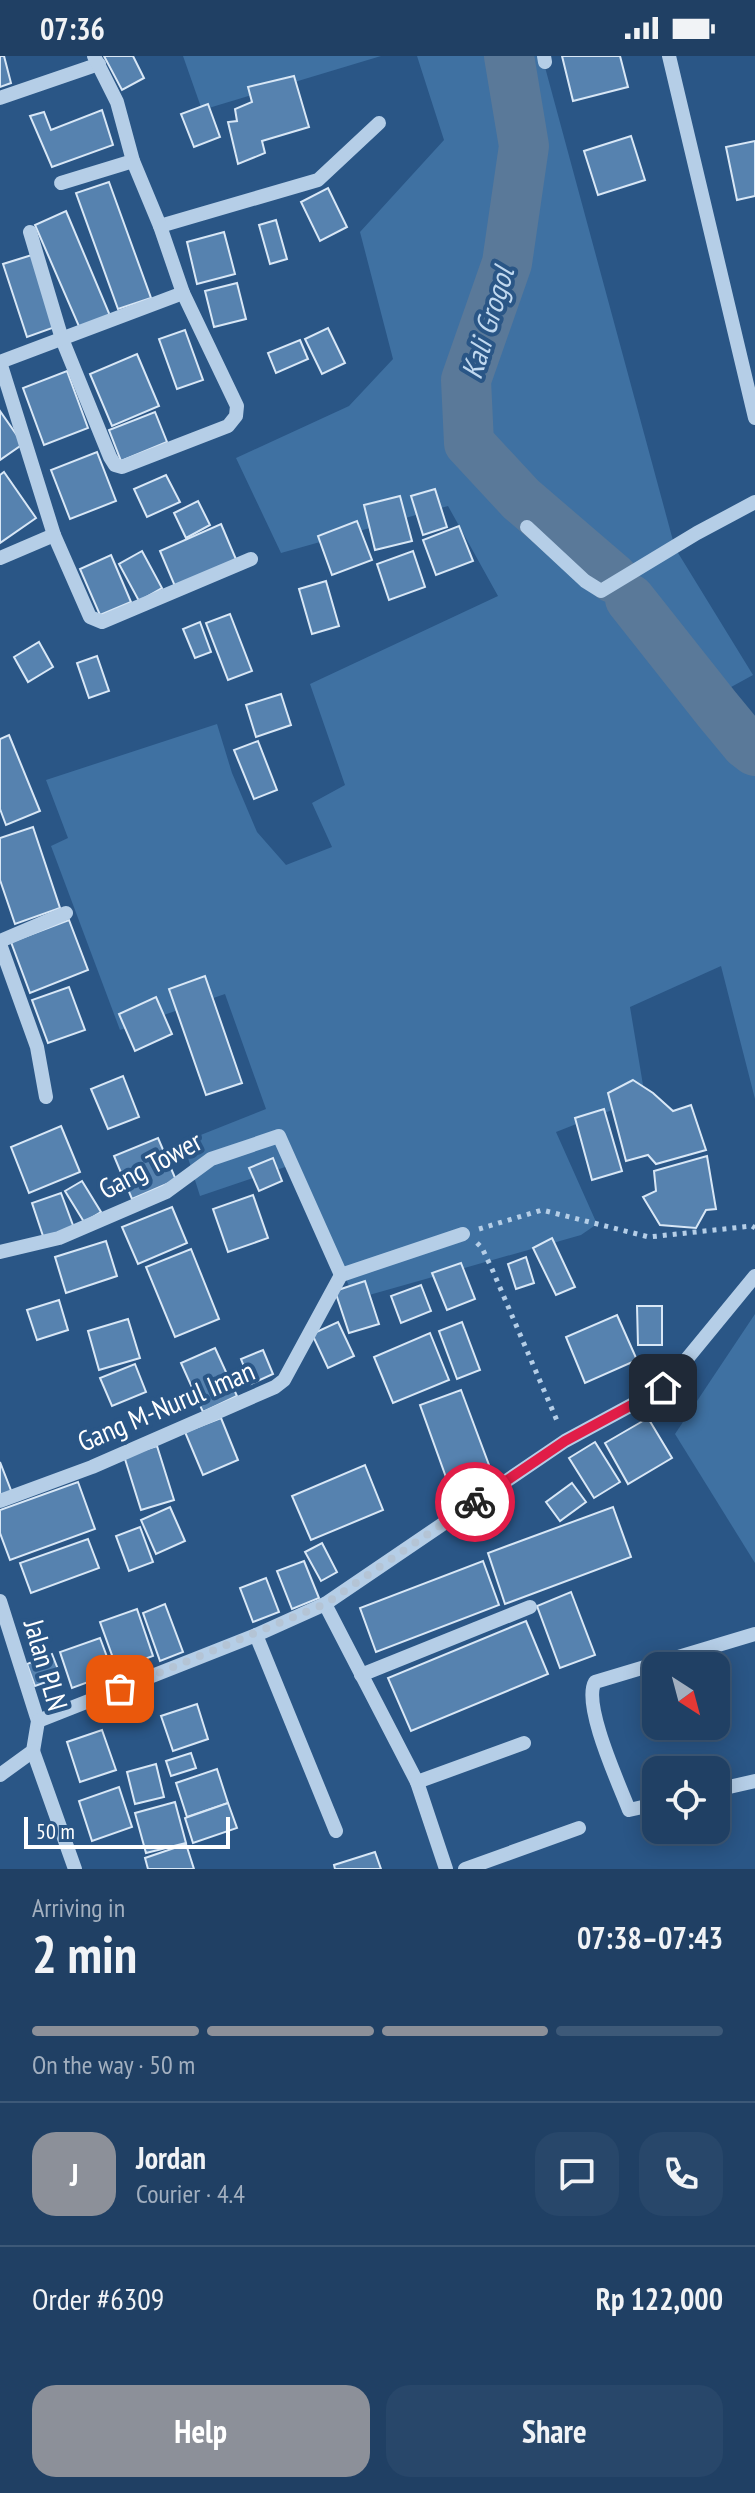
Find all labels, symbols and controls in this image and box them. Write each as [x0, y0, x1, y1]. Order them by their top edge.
text: 07:36 [40, 9, 105, 48]
water label: Kali Grogol [451, 259, 523, 383]
street label: Gang Tower [92, 1122, 208, 1207]
street label: Gang M-Nurul Iman [72, 1352, 260, 1459]
pin [629, 1354, 697, 1422]
icon: home [641, 1366, 685, 1410]
courier [435, 1462, 515, 1542]
icon: bike [453, 1480, 497, 1524]
street label: Jalan PLN [16, 1614, 77, 1715]
north arrow [642, 1652, 730, 1740]
map controls [642, 1652, 730, 1844]
pin [86, 1655, 154, 1723]
icon: bag [98, 1667, 142, 1711]
button: locate [642, 1756, 730, 1844]
scale bar [24, 1813, 230, 1849]
text: 50 m [36, 1817, 75, 1845]
text: Arriving in [32, 1891, 125, 1924]
text: 07:38–07:43 [577, 1918, 723, 1957]
text: 2 min [32, 1920, 137, 1987]
text: On the way · 50 m [32, 2048, 195, 2081]
button: chat [535, 2132, 619, 2216]
button: phone [639, 2132, 723, 2216]
text: Jordan [136, 2138, 206, 2177]
text: J [70, 2155, 78, 2194]
text: Courier · 4.4 [136, 2177, 245, 2210]
text: Order #6309 [32, 2279, 164, 2318]
text: Rp 122,000 [596, 2279, 723, 2318]
button: Help [32, 2385, 370, 2477]
button: Share [386, 2385, 723, 2477]

